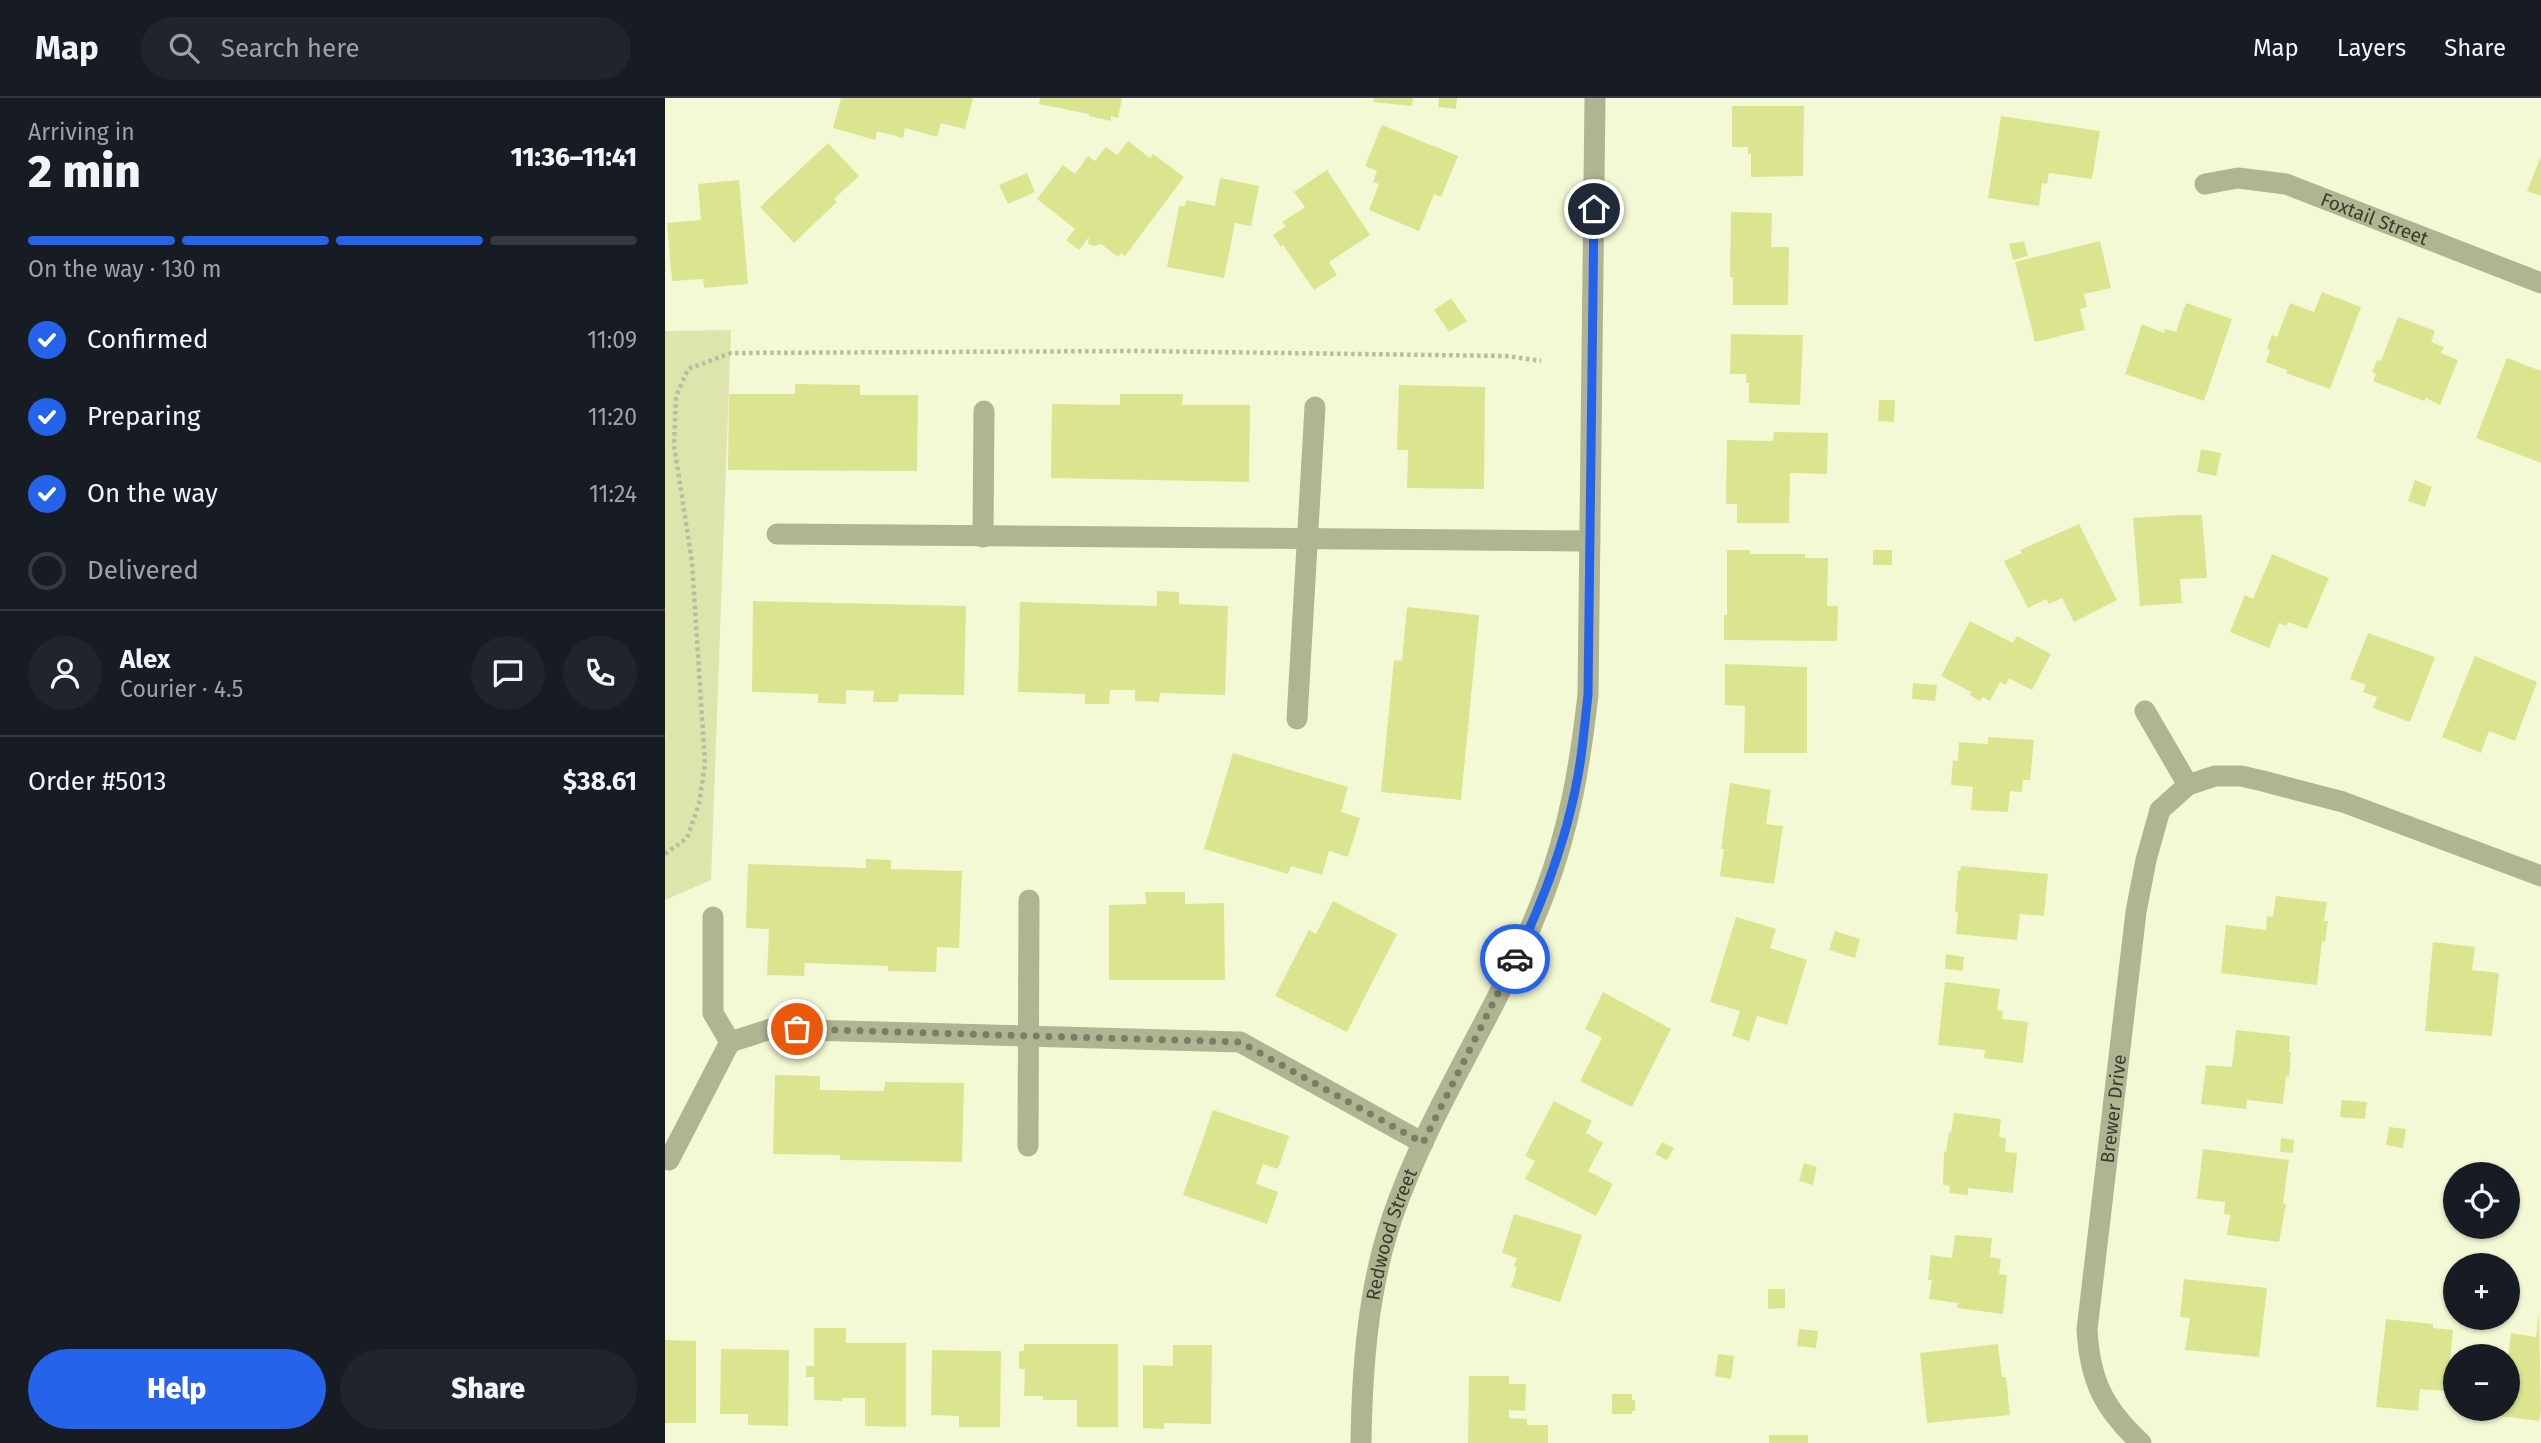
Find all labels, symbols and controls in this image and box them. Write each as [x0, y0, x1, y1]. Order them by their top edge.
search box [141, 17, 631, 80]
text: Map [35, 28, 99, 68]
icon: search [165, 29, 203, 67]
text: Search here [221, 33, 360, 64]
text: Map [2253, 34, 2299, 62]
text: Layers [2337, 34, 2406, 62]
text: Share [2444, 34, 2506, 62]
text: Arriving in [28, 118, 135, 146]
text: 11:36–11:41 [510, 142, 637, 173]
text: 2 min [28, 144, 141, 199]
pin [1564, 179, 1624, 239]
street label: Foxtail Street [2317, 188, 2432, 250]
icon: home [1575, 190, 1613, 228]
text: On the way · 130 m [28, 255, 221, 283]
icon: check [28, 321, 66, 359]
text: Confirmed [87, 324, 208, 355]
text: 11:09 [587, 326, 637, 354]
icon: check [28, 398, 66, 436]
text: Preparing [87, 401, 200, 432]
text: 11:20 [588, 403, 637, 431]
icon: check [28, 475, 66, 513]
text: On the way [87, 478, 218, 509]
text: 11:24 [589, 480, 637, 508]
text: Delivered [87, 555, 199, 586]
button: person [28, 636, 102, 710]
button: chat [471, 636, 545, 710]
button: phone [563, 636, 637, 710]
text: Alex [120, 644, 170, 675]
text: Courier · 4.5 [120, 675, 243, 703]
text: Order #5013 [28, 766, 166, 797]
text: $38.61 [563, 766, 637, 797]
courier [1480, 924, 1550, 994]
icon: car [1496, 940, 1534, 978]
pin [767, 999, 827, 1059]
icon: bag [778, 1010, 816, 1048]
street label: Brewer Drive [2096, 1053, 2131, 1165]
map controls [2443, 1162, 2520, 1421]
button: locate [2443, 1162, 2520, 1239]
street label: Redwood Street [1361, 1165, 1422, 1302]
button: + [2443, 1253, 2520, 1330]
button: − [2443, 1344, 2520, 1421]
button: Help [28, 1349, 326, 1429]
button: Share [340, 1349, 637, 1429]

